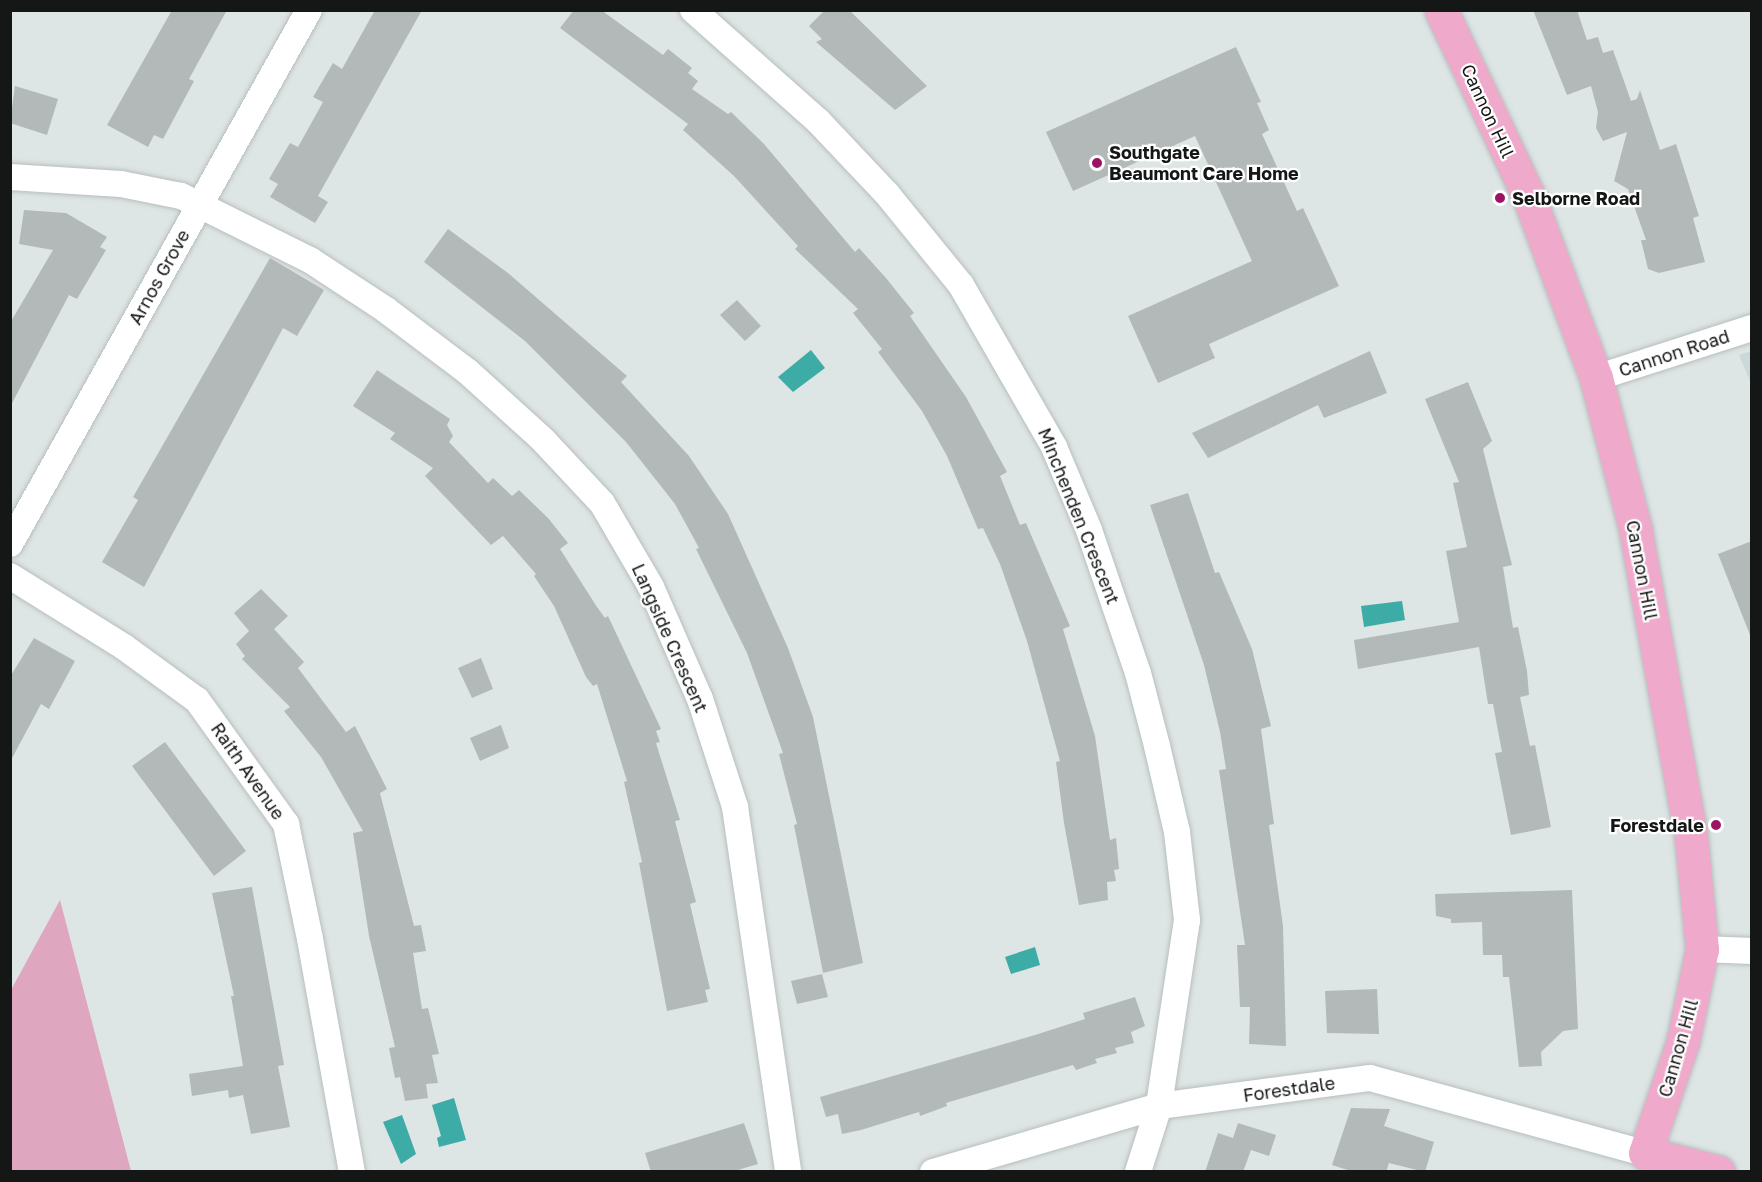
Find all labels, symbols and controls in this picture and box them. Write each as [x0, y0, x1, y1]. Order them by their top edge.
street label: Cannon Hill [1457, 61, 1519, 161]
place label: Southgate Beaumont Care Home [1109, 142, 1299, 184]
marker: Southgate Beaumont Care Home [1090, 156, 1104, 170]
place label: Selborne Road [1512, 187, 1640, 209]
marker: Selborne Road [1493, 191, 1507, 205]
street label: Arnos Grove [124, 226, 194, 328]
street label: Cannon Road [1616, 325, 1732, 381]
street label: Minchenden Crescent [1034, 425, 1124, 607]
street label: Cannon Hill [1622, 518, 1662, 622]
street label: Langside Crescent [627, 560, 713, 716]
street label: Raith Avenue [207, 718, 289, 824]
place label: Forestdale [1610, 814, 1704, 836]
marker: Forestdale [1709, 818, 1723, 832]
street label: Cannon Hill [1654, 997, 1702, 1099]
street label: Forestdale [1242, 1072, 1336, 1106]

